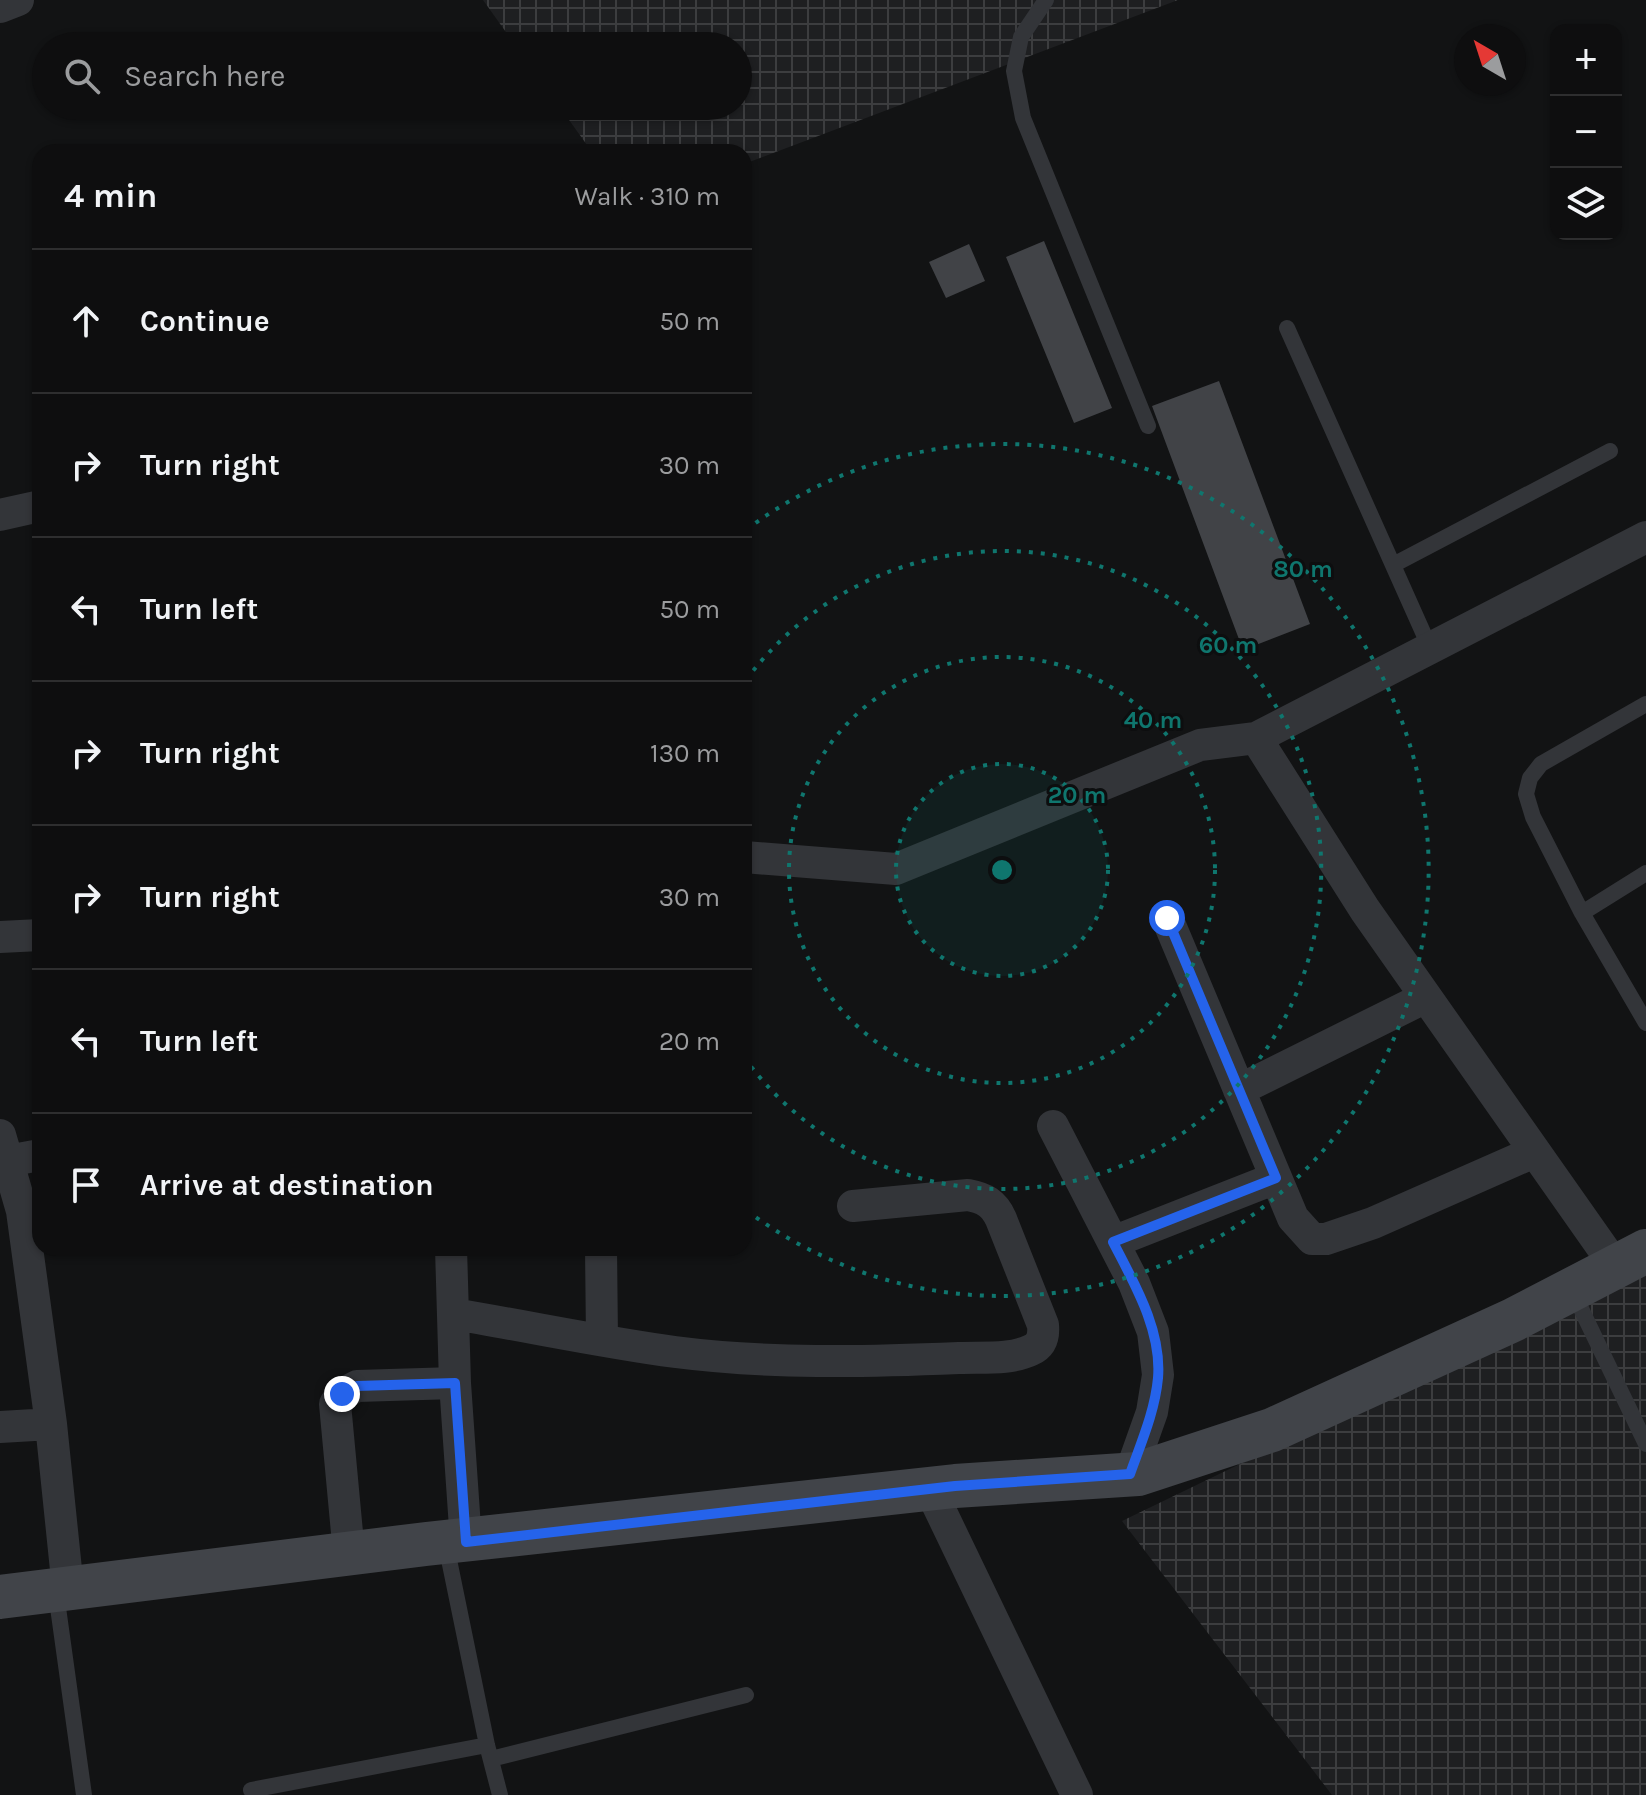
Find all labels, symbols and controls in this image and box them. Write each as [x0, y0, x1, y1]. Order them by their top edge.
north arrow [1454, 24, 1526, 96]
map controls [1550, 24, 1622, 240]
button: + [1550, 24, 1622, 96]
search box [32, 32, 752, 120]
icon: search [60, 54, 104, 98]
text: Search here [124, 58, 285, 94]
button: − [1550, 96, 1622, 168]
button: layers [1550, 168, 1622, 240]
text: 4 min [64, 176, 157, 216]
text: Walk · 310 m [574, 181, 720, 212]
icon: ahead [64, 299, 108, 343]
text: Continue [140, 303, 270, 339]
text: 50 m [659, 306, 720, 337]
icon: right [64, 443, 108, 487]
text: Turn right [140, 447, 280, 483]
text: 30 m [659, 450, 720, 481]
text: 80 m [1273, 555, 1333, 583]
icon: left [64, 587, 108, 631]
text: Turn left [140, 591, 258, 627]
text: 50 m [659, 594, 720, 625]
text: 60 m [1199, 631, 1257, 659]
text: 40 m [1124, 706, 1182, 734]
icon: right [64, 731, 108, 775]
text: Turn right [140, 735, 280, 771]
text: 130 m [650, 738, 720, 769]
text: 20 m [1048, 781, 1106, 809]
centre of rings [988, 856, 1016, 884]
icon: right [64, 875, 108, 919]
text: Turn right [140, 879, 280, 915]
text: 30 m [659, 882, 720, 913]
route start [1149, 900, 1185, 936]
icon: left [64, 1019, 108, 1063]
text: Turn left [140, 1023, 258, 1059]
text: 20 m [659, 1026, 720, 1057]
icon: arrive [64, 1163, 108, 1207]
text: Arrive at destination [140, 1167, 434, 1203]
route end [324, 1376, 360, 1412]

